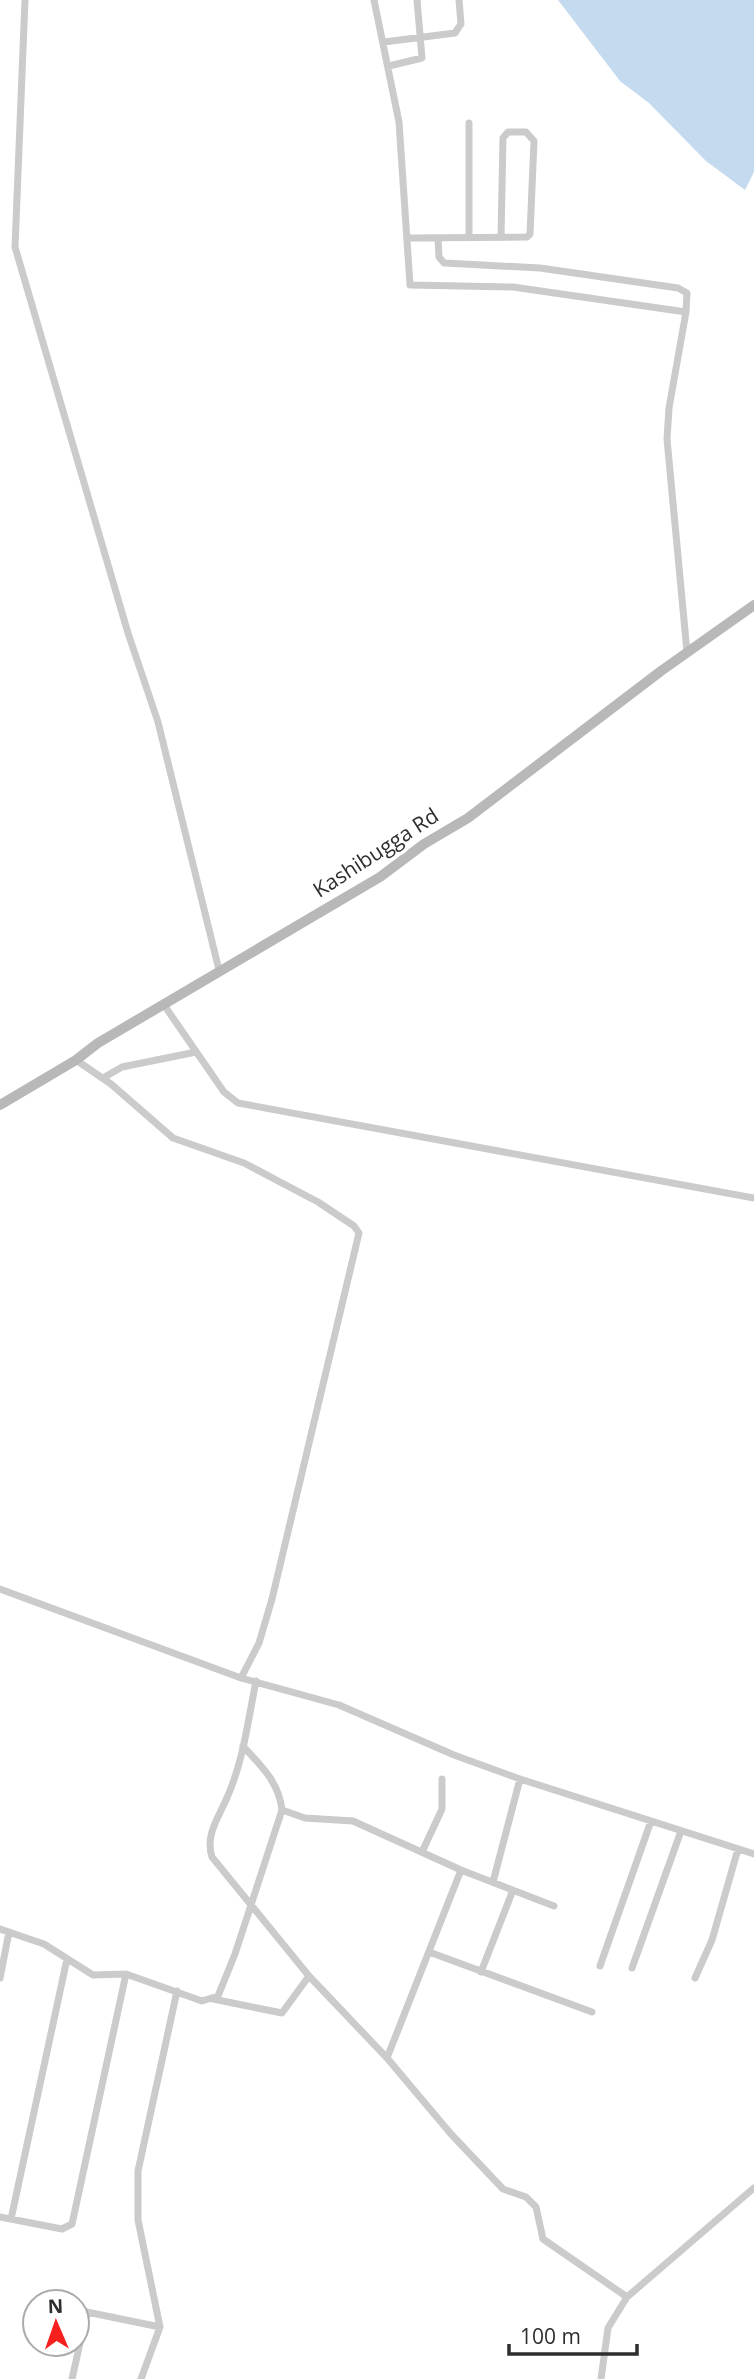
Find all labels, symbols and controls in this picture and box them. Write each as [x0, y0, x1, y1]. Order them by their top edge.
street label: Kashibugga Rd [307, 801, 444, 903]
north arrow [21, 2288, 91, 2358]
text: N [47, 2293, 64, 2319]
scale bar [509, 2312, 637, 2356]
text: 100 m [520, 2322, 581, 2350]

